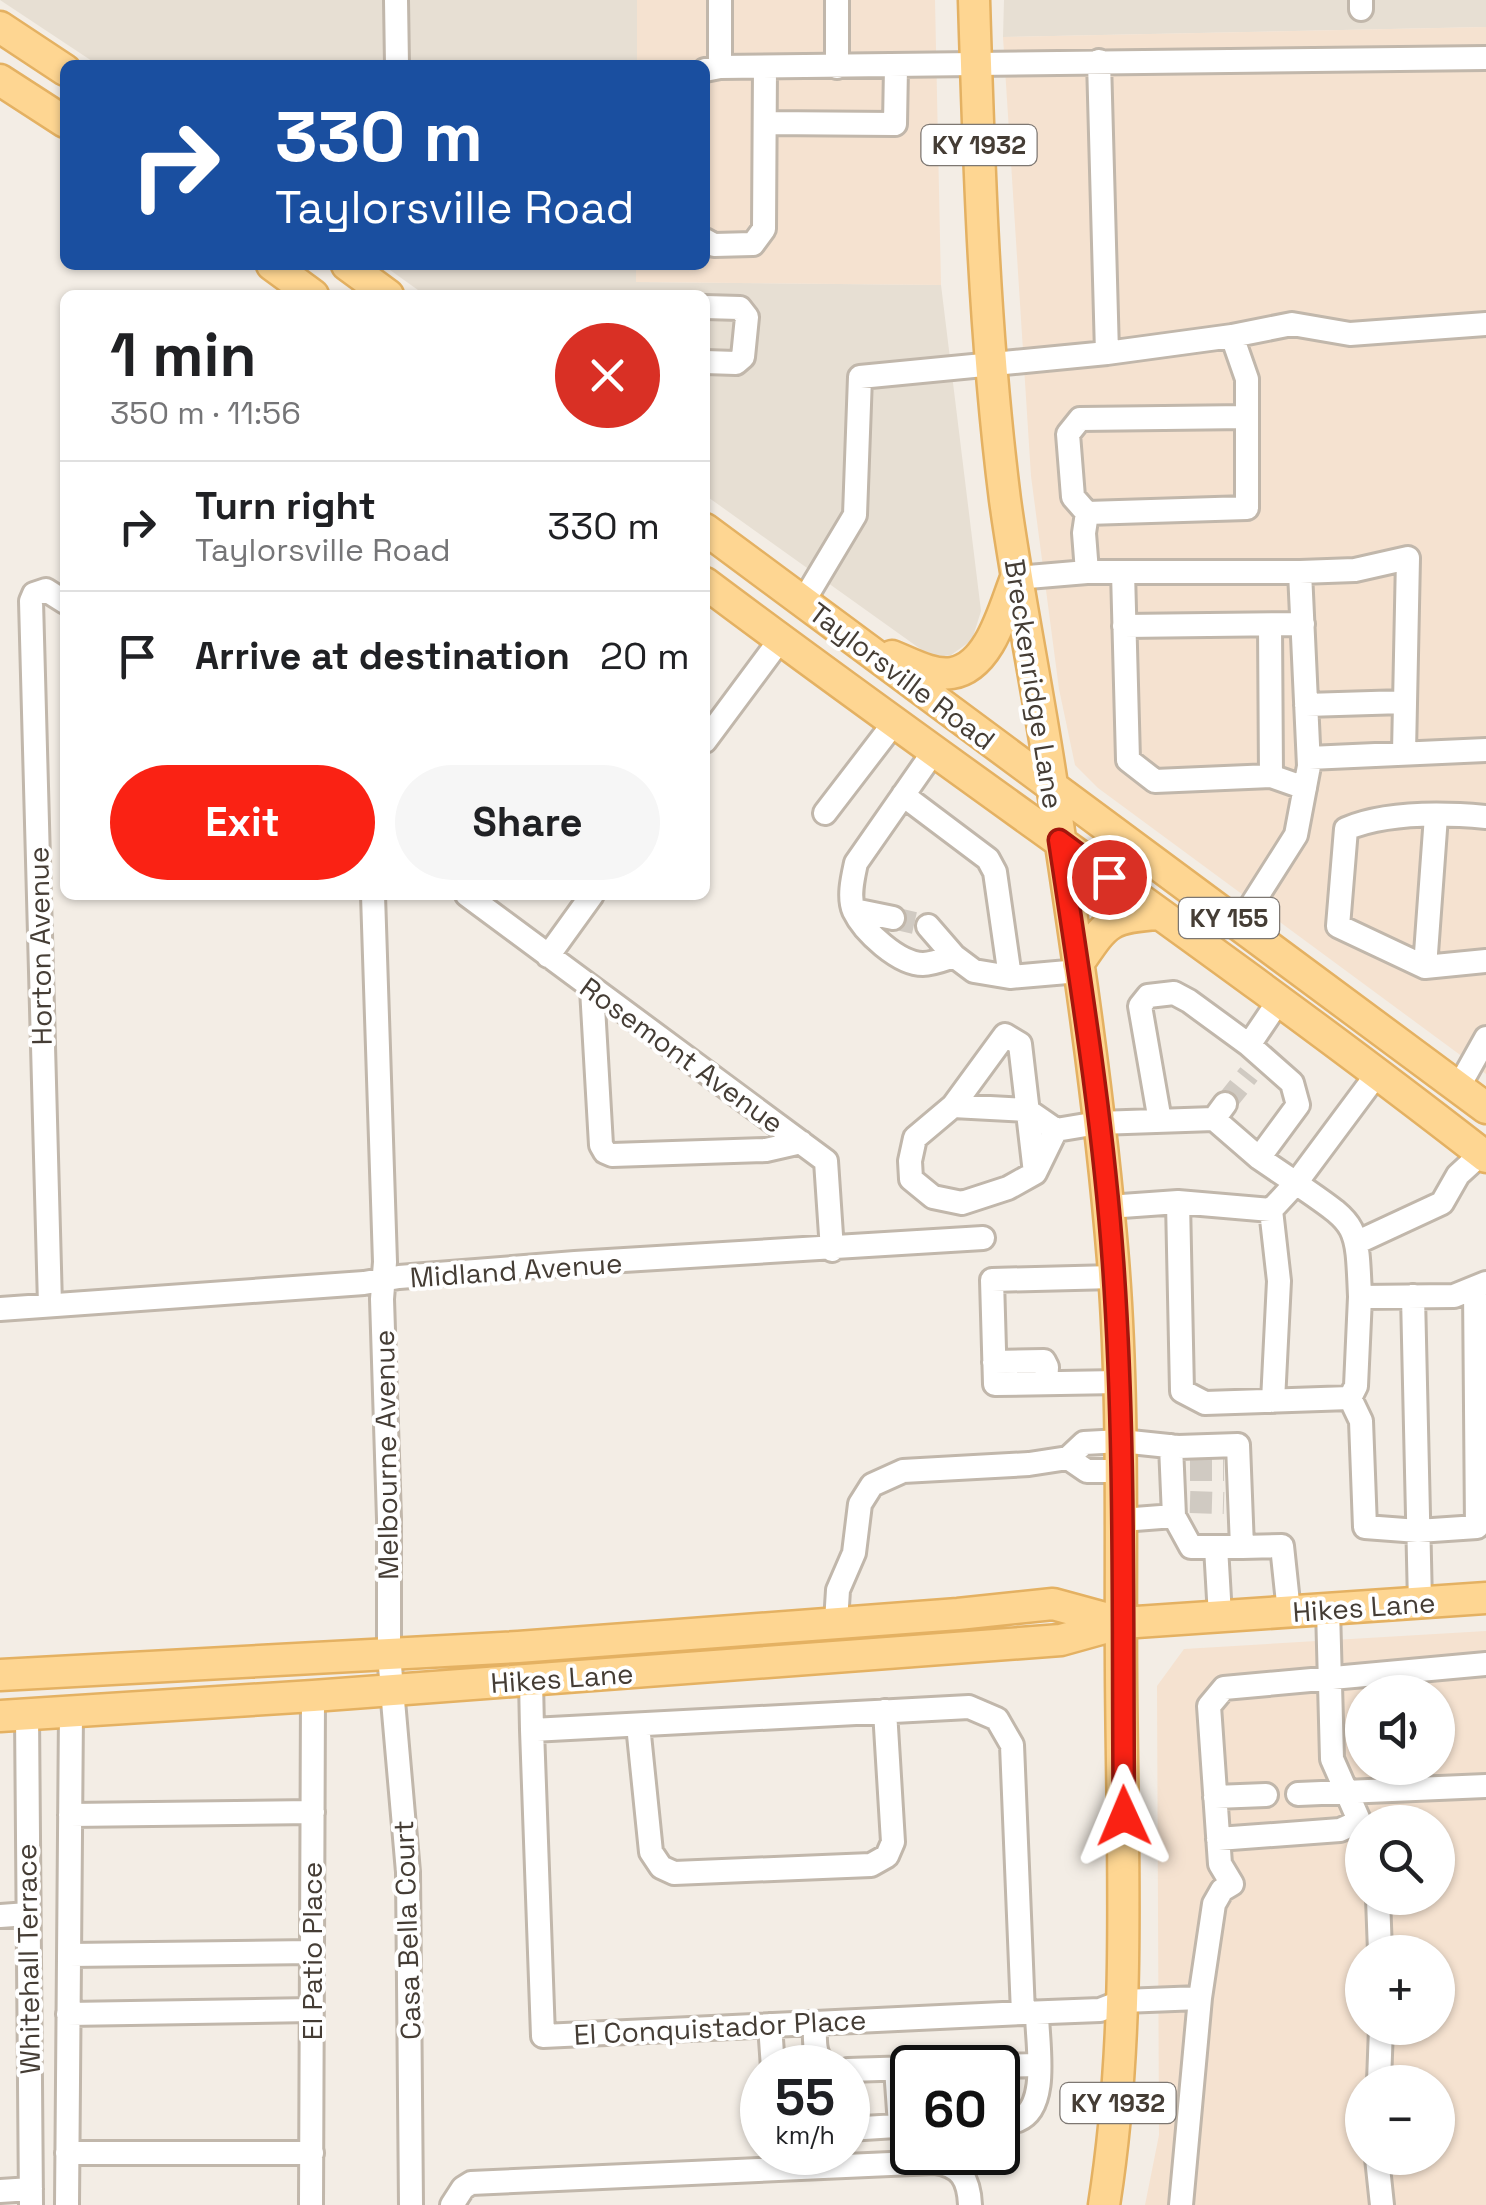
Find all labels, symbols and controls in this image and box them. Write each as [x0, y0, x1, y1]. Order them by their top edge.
text: 330 m [275, 92, 483, 181]
icon: right [110, 100, 240, 230]
road number: KY 1932 [922, 125, 1036, 165]
text: Taylorsville Road [275, 179, 635, 236]
text: 1 min [110, 317, 257, 394]
button: close [555, 323, 660, 428]
text: 350 m · 11:56 [110, 393, 301, 433]
text: Turn right [195, 482, 376, 530]
icon: right [110, 499, 165, 554]
text: 330 m [547, 502, 660, 550]
text: Taylorsville Road [195, 530, 451, 570]
street label: Breckenridge Lane [996, 557, 1072, 811]
street label: Taylorsville Road [802, 594, 1002, 758]
icon: arrive [110, 629, 165, 684]
text: Arrive at destination [195, 632, 570, 680]
text: 20 m [600, 632, 690, 680]
button: Exit [110, 765, 375, 880]
button: Share [395, 765, 660, 880]
pin [1067, 835, 1152, 920]
street label: Horton Avenue [20, 846, 60, 1046]
icon: arrive [1082, 850, 1137, 905]
road number: KY 155 [1179, 898, 1279, 938]
street label: Rosemont Avenue [573, 969, 791, 1141]
street label: Midland Avenue [409, 1245, 623, 1295]
street label: Melbourne Avenue [366, 1330, 406, 1580]
street label: Hikes Lane [1291, 1584, 1437, 1630]
street label: Hikes Lane [489, 1655, 635, 1701]
map controls [1345, 1675, 1455, 2175]
button: sound [1345, 1675, 1455, 1785]
position arrow [1072, 1764, 1176, 1868]
button: search [1345, 1805, 1455, 1915]
street label: Casa Bella Court [385, 1820, 429, 2040]
street label: Whitehall Terrace [8, 1843, 48, 2075]
street label: El Patio Place [294, 1862, 330, 2040]
button: + [1345, 1935, 1455, 2045]
street label: El Conquistador Place [573, 2001, 867, 2053]
speed limit sign: 60 [890, 2045, 1020, 2175]
button: − [1345, 2065, 1455, 2175]
text: 55 [775, 2066, 835, 2130]
road number: KY 1932 [1060, 2083, 1176, 2123]
text: km/h [775, 2119, 835, 2151]

